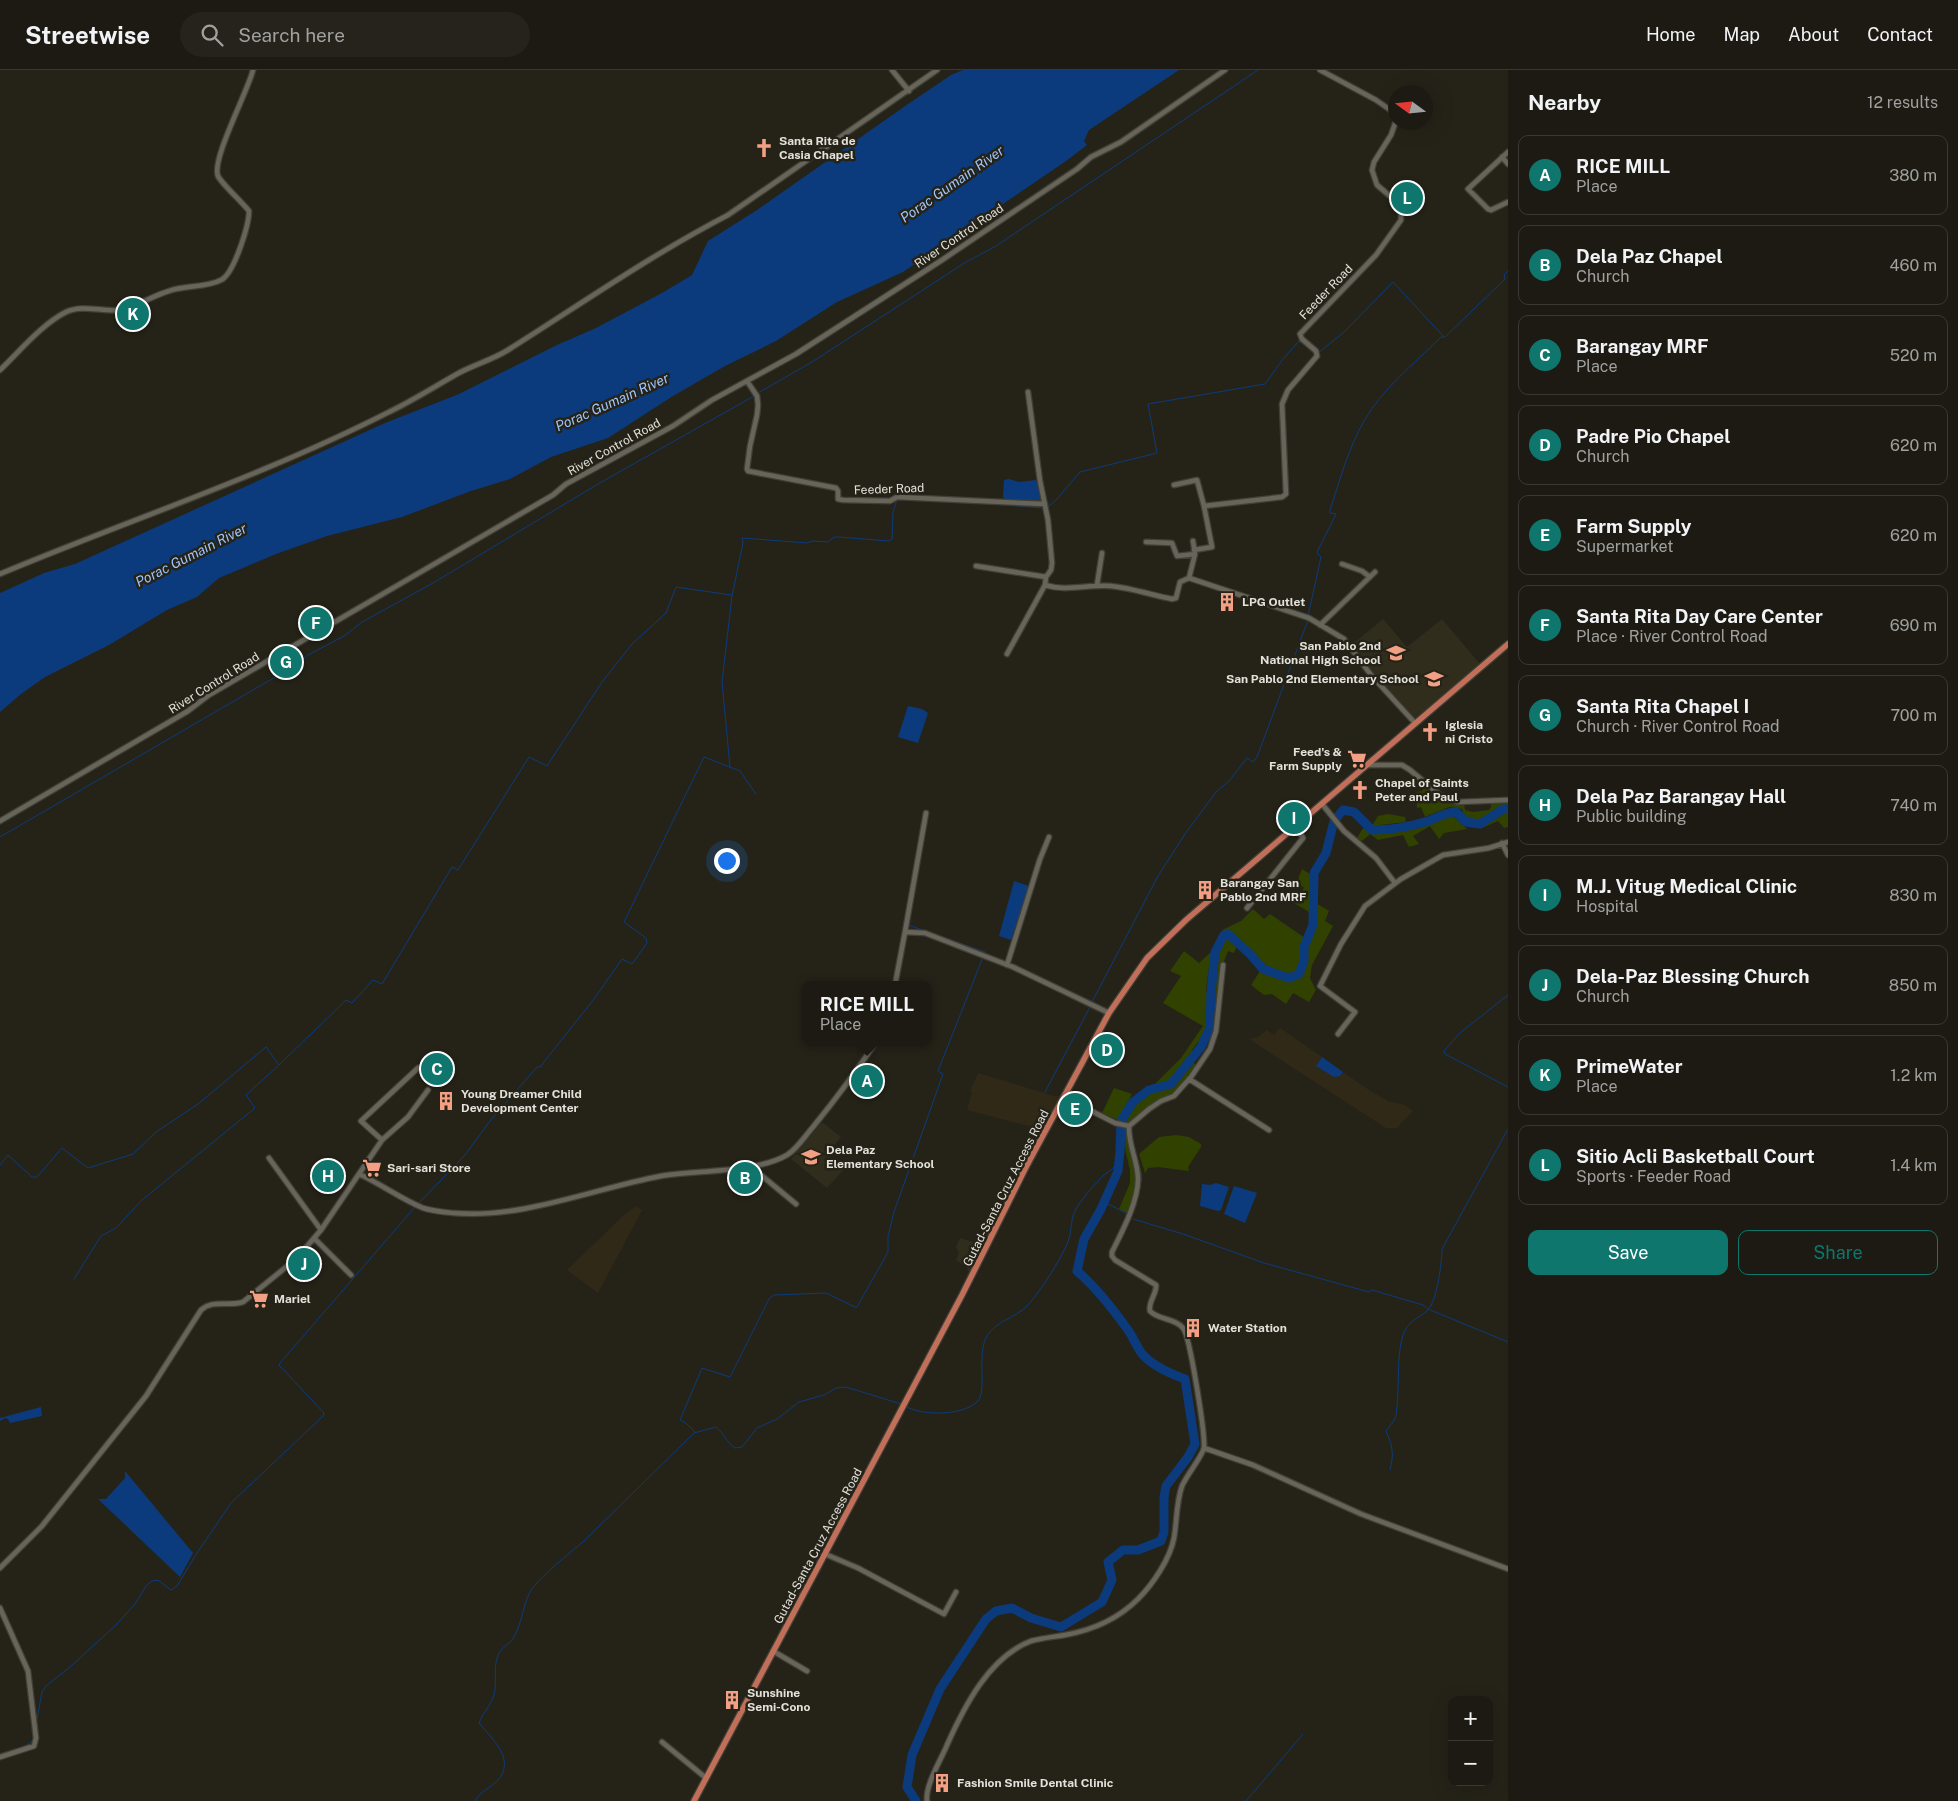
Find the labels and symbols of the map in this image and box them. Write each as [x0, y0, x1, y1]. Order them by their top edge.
north arrow [1388, 85, 1433, 130]
place label: Santa Rita de Casia Chapel [779, 134, 856, 162]
church icon: Santa Rita de Casia Chapel [753, 137, 775, 159]
water label: Porac Gumain River [897, 142, 1007, 226]
pin: L [1391, 179, 1423, 217]
street label: River Control Road [912, 201, 1006, 271]
street label: Feeder Road [1296, 262, 1356, 322]
pin: K [117, 295, 149, 333]
water label: Porac Gumain River [553, 369, 672, 434]
street label: River Control Road [565, 416, 663, 478]
street label: Feeder Road [854, 481, 924, 497]
water label: Porac Gumain River [133, 520, 250, 590]
building icon: LPG Outlet [1216, 591, 1238, 613]
place label: LPG Outlet [1242, 595, 1305, 609]
pin: F [300, 604, 332, 642]
place label: San Pablo 2nd National High School [1260, 639, 1381, 667]
school or university icon: San Pablo 2nd National High School [1385, 642, 1407, 664]
pin: G [270, 643, 302, 681]
street label: River Control Road [166, 649, 262, 717]
school or university icon: San Pablo 2nd Elementary School [1423, 668, 1445, 690]
place label: San Pablo 2nd Elementary School [1226, 672, 1419, 686]
place label: Iglesia ni Cristo [1445, 718, 1493, 746]
church icon: Iglesia ni Cristo [1419, 721, 1441, 743]
place label: Feed's & Farm Supply [1269, 745, 1342, 773]
supermarket icon: Feed's & Farm Supply [1346, 748, 1368, 770]
place label: Chapel of Saints Peter and Paul [1375, 776, 1469, 804]
church icon: Chapel of Saints Peter and Paul [1349, 779, 1371, 801]
pin: I [1278, 799, 1310, 837]
your location [714, 848, 740, 874]
place label: Barangay San Pablo 2nd MRF [1220, 876, 1306, 904]
building icon: Barangay San Pablo 2nd MRF [1194, 879, 1216, 901]
pin: D [1091, 1031, 1123, 1069]
pin: C [421, 1050, 453, 1088]
pin: A [851, 1062, 883, 1100]
place label: Young Dreamer Child Development Center [461, 1087, 582, 1115]
building icon: Young Dreamer Child Development Center [435, 1090, 457, 1112]
pin: E [1059, 1090, 1091, 1128]
street label: Gutad-Santa Cruz Access Road [960, 1107, 1052, 1269]
place label: Dela Paz Elementary School [826, 1143, 935, 1171]
school or university icon: Dela Paz Elementary School [800, 1146, 822, 1168]
pin: H [312, 1157, 344, 1195]
supermarket icon: Sari-sari Store [361, 1157, 383, 1179]
pin: B [729, 1159, 761, 1197]
place label: Sari-sari Store [387, 1161, 471, 1175]
pin: J [288, 1245, 320, 1283]
supermarket icon: Mariel [248, 1288, 270, 1310]
place label: Mariel [274, 1292, 311, 1306]
building icon: Water Station [1182, 1317, 1204, 1339]
place label: Water Station [1208, 1321, 1287, 1335]
street label: Gutad-Santa Cruz Access Road [771, 1466, 865, 1626]
place label: Sunshine Semi-Cono [747, 1686, 810, 1714]
building icon: Sunshine Semi-Cono [721, 1689, 743, 1711]
building icon: Fashion Smile Dental Clinic [931, 1772, 953, 1794]
place label: Fashion Smile Dental Clinic [957, 1776, 1114, 1790]

